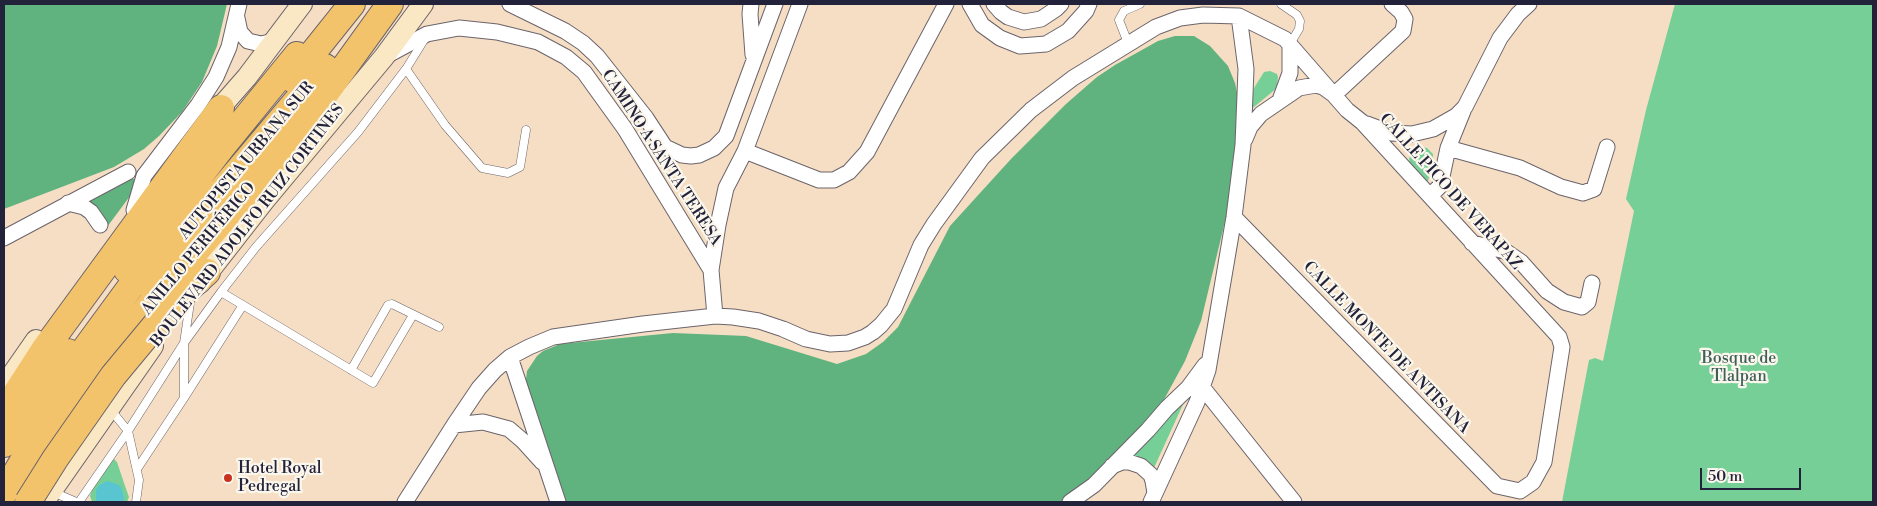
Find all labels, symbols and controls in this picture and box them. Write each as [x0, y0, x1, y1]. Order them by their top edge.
street label: CAMINO A SANTA TERESA [597, 66, 725, 250]
street label: AUTOPISTA URBANA SUR [175, 78, 319, 244]
street label: BOULEVARD ADOLFO RUIZ CORTINES [147, 101, 349, 351]
street label: CALLE PICO DE VERAPAZ [1375, 110, 1525, 274]
street label: ANILLO PERIFÉRICO [138, 179, 260, 319]
street label: CALLE MONTE DE ANTISANA [1299, 258, 1473, 438]
park label: Bosque de Tlalpan [1702, 349, 1776, 387]
scale bar [1702, 458, 1803, 490]
place label: Hotel Royal Pedregal [238, 459, 321, 497]
text: 50 m [1708, 467, 1742, 486]
marker: Hotel Royal Pedregal [222, 472, 234, 484]

